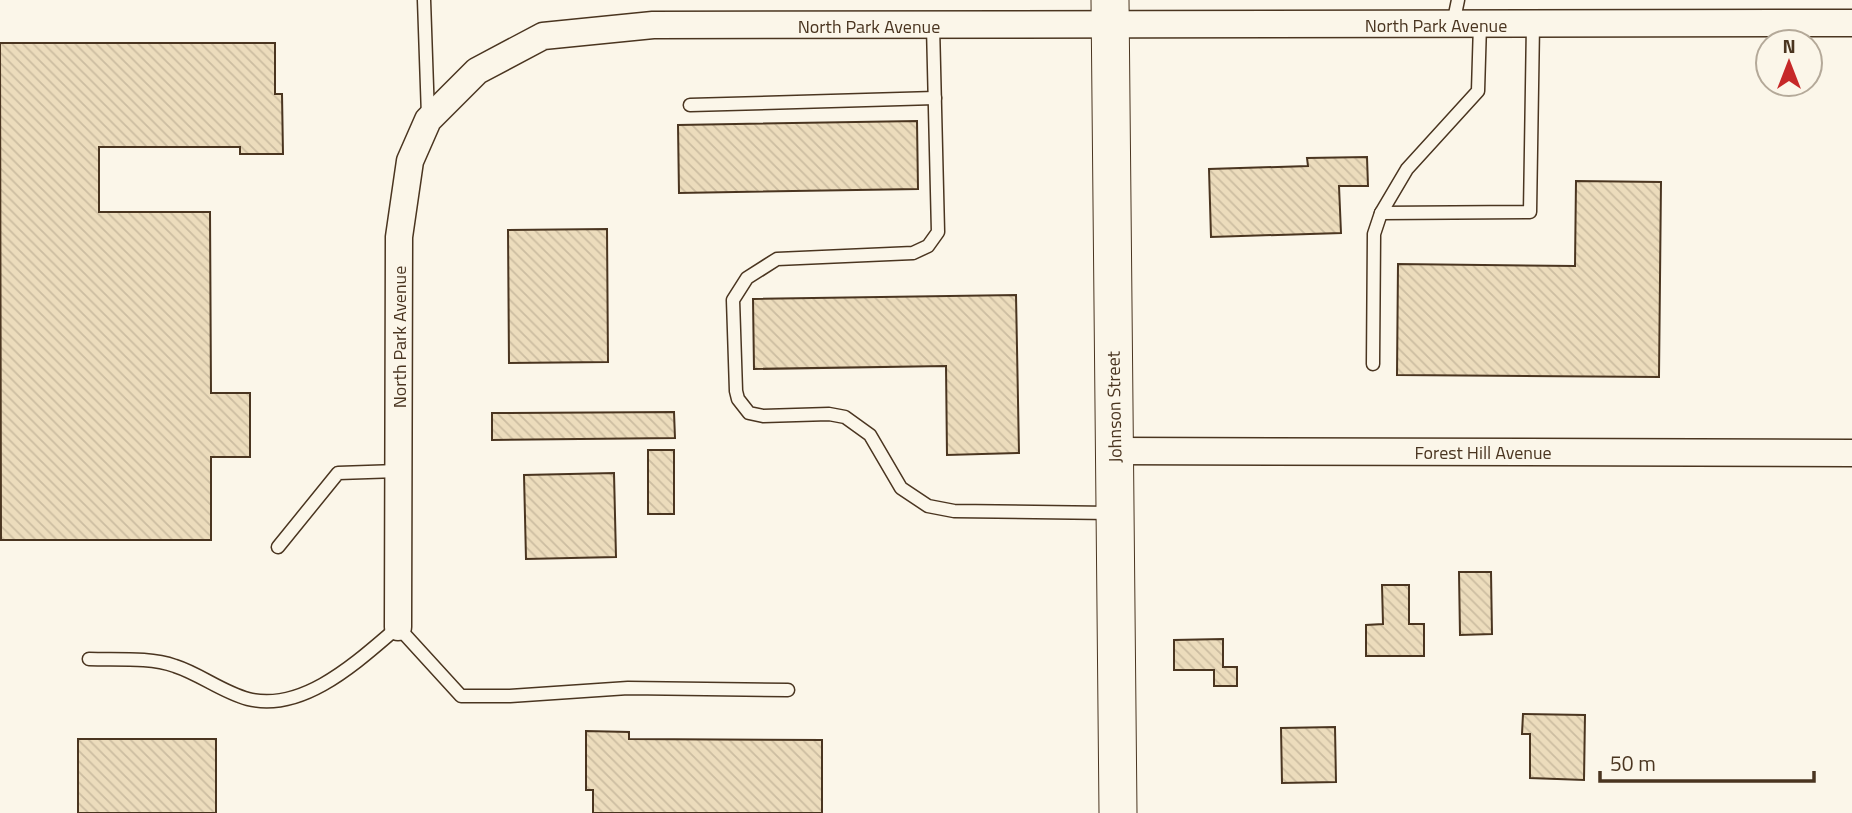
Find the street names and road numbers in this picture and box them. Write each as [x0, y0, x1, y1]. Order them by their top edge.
street label: North Park Avenue [1365, 12, 1507, 39]
street label: North Park Avenue [798, 13, 940, 40]
street label: North Park Avenue [386, 266, 413, 408]
street label: Johnson Street [1100, 350, 1128, 463]
street label: Forest Hill Avenue [1414, 439, 1552, 466]

